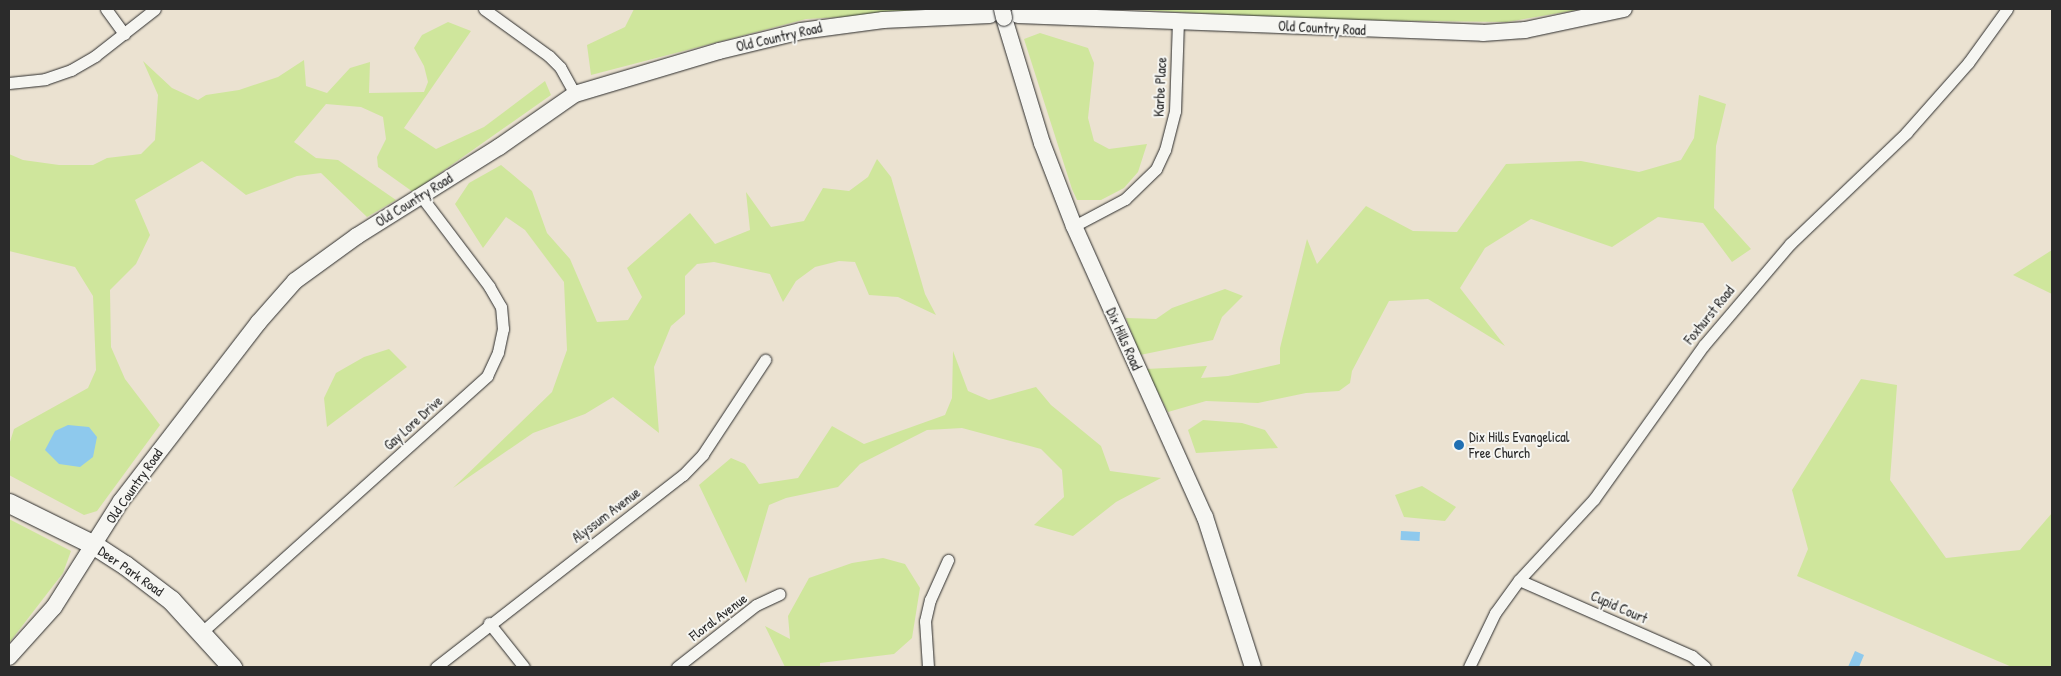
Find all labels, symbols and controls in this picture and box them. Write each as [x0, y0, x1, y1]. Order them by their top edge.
street label: Old Country Road [1278, 17, 1366, 39]
street label: Old Country Road [734, 19, 824, 55]
street label: Karbe Place [1150, 57, 1170, 117]
street label: Old Country Road [372, 170, 456, 230]
street label: Foxhurst Road [1680, 282, 1738, 348]
street label: Dix Hills Road [1103, 305, 1145, 373]
street label: Gay Lore Drive [380, 392, 446, 454]
place label: Dix Hills Evangelical Free Church [1469, 429, 1570, 462]
marker: Dix Hills Evangelical Free Church [1453, 439, 1465, 451]
street label: Old Country Road [102, 445, 166, 527]
street label: Alyssum Avenue [569, 484, 643, 546]
street label: Deer Park Road [95, 542, 167, 600]
street label: Cupid Court [1588, 587, 1650, 627]
street label: Floral Avenue [686, 590, 750, 644]

